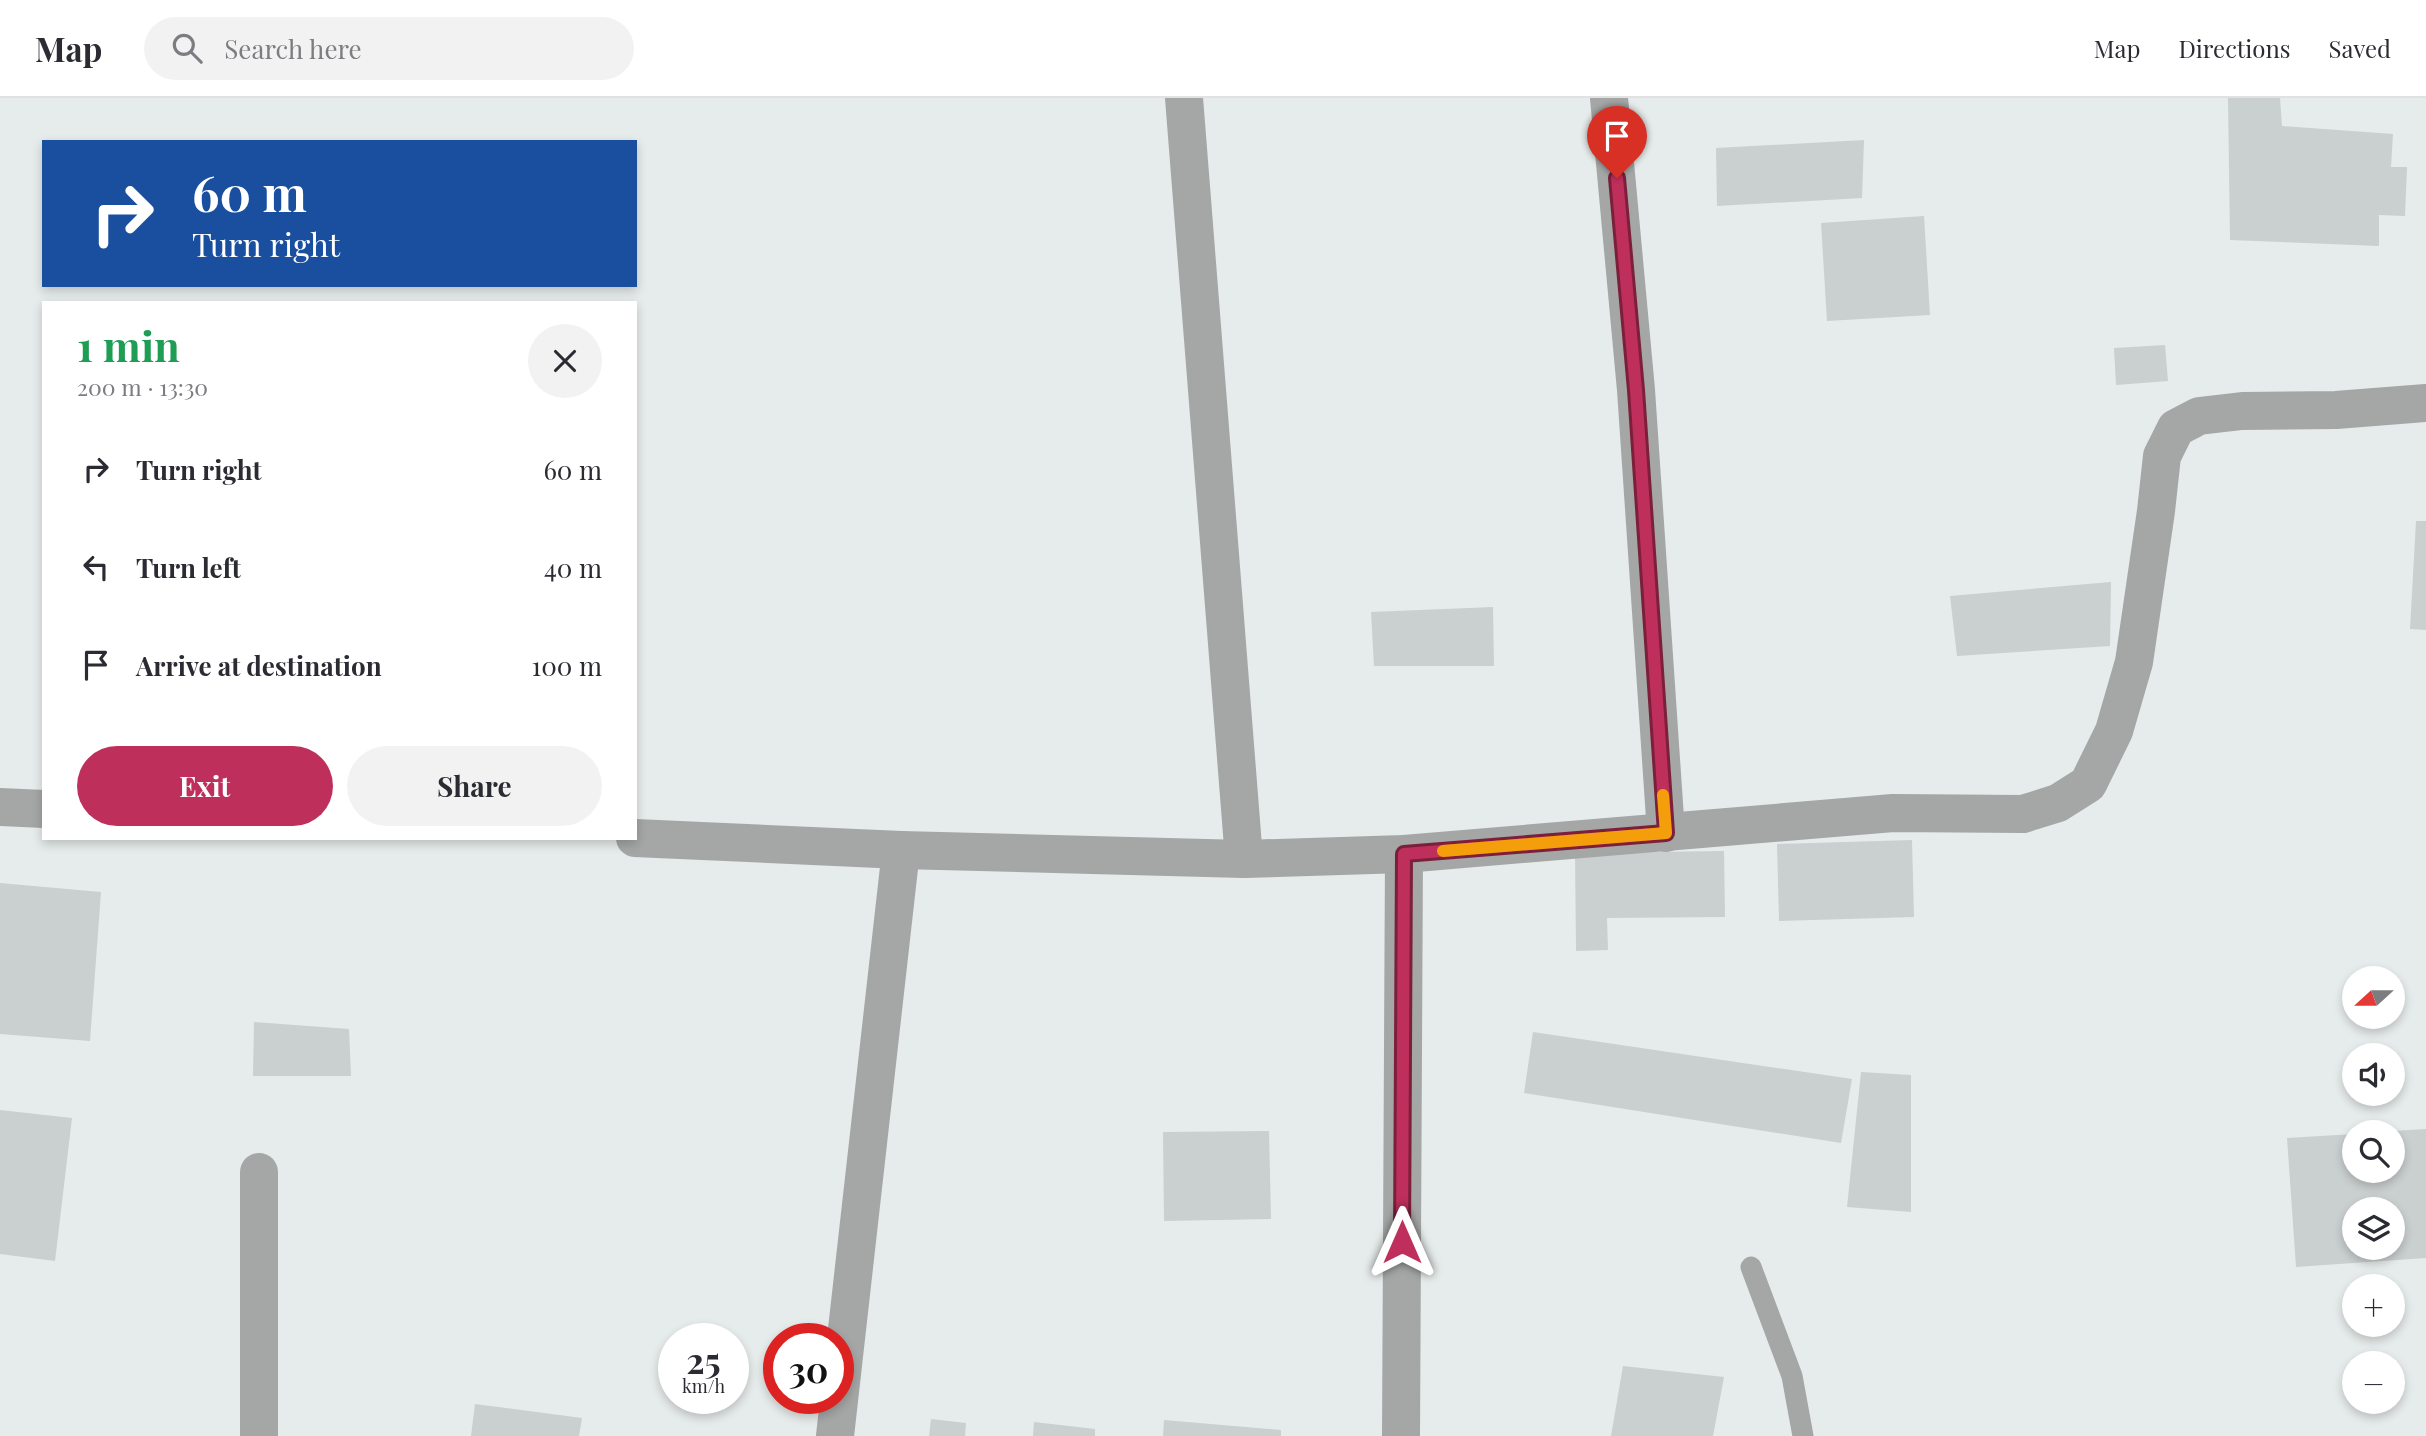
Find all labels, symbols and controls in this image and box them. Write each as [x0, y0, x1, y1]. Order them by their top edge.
search box [144, 17, 634, 80]
text: Map [35, 26, 102, 70]
icon: search [168, 29, 206, 67]
text: Search here [224, 31, 362, 66]
text: Map [2094, 32, 2140, 64]
text: Directions [2178, 32, 2291, 64]
text: Saved [2329, 32, 2391, 64]
pin [1587, 106, 1647, 178]
icon: arrive [1598, 117, 1636, 155]
text: 60 m [192, 159, 307, 224]
icon: right [77, 168, 168, 259]
text: Turn right [192, 222, 340, 265]
text: 1 min [77, 317, 180, 373]
button: close [528, 324, 602, 398]
text: 200 m · 13:30 [77, 371, 208, 402]
icon: right [77, 450, 115, 488]
text: Turn right [136, 452, 262, 487]
text: 60 m [543, 452, 602, 487]
icon: left [77, 548, 115, 586]
text: Turn left [136, 550, 241, 585]
text: 40 m [544, 550, 602, 585]
icon: arrive [77, 646, 115, 684]
text: Arrive at destination [136, 648, 382, 683]
text: 100 m [532, 648, 602, 683]
button: Exit [77, 746, 333, 826]
button: Share [347, 746, 602, 826]
north arrow [2342, 966, 2404, 1029]
map controls [2342, 966, 2405, 1414]
button: sound [2342, 1043, 2405, 1106]
button: search [2342, 1120, 2405, 1183]
button: layers [2342, 1197, 2405, 1260]
position arrow [1365, 1205, 1439, 1279]
button: + [2342, 1274, 2405, 1337]
speed limit sign: 30 [763, 1323, 854, 1414]
text: 25 [686, 1336, 721, 1383]
button: − [2342, 1351, 2405, 1414]
text: km/h [682, 1374, 725, 1398]

